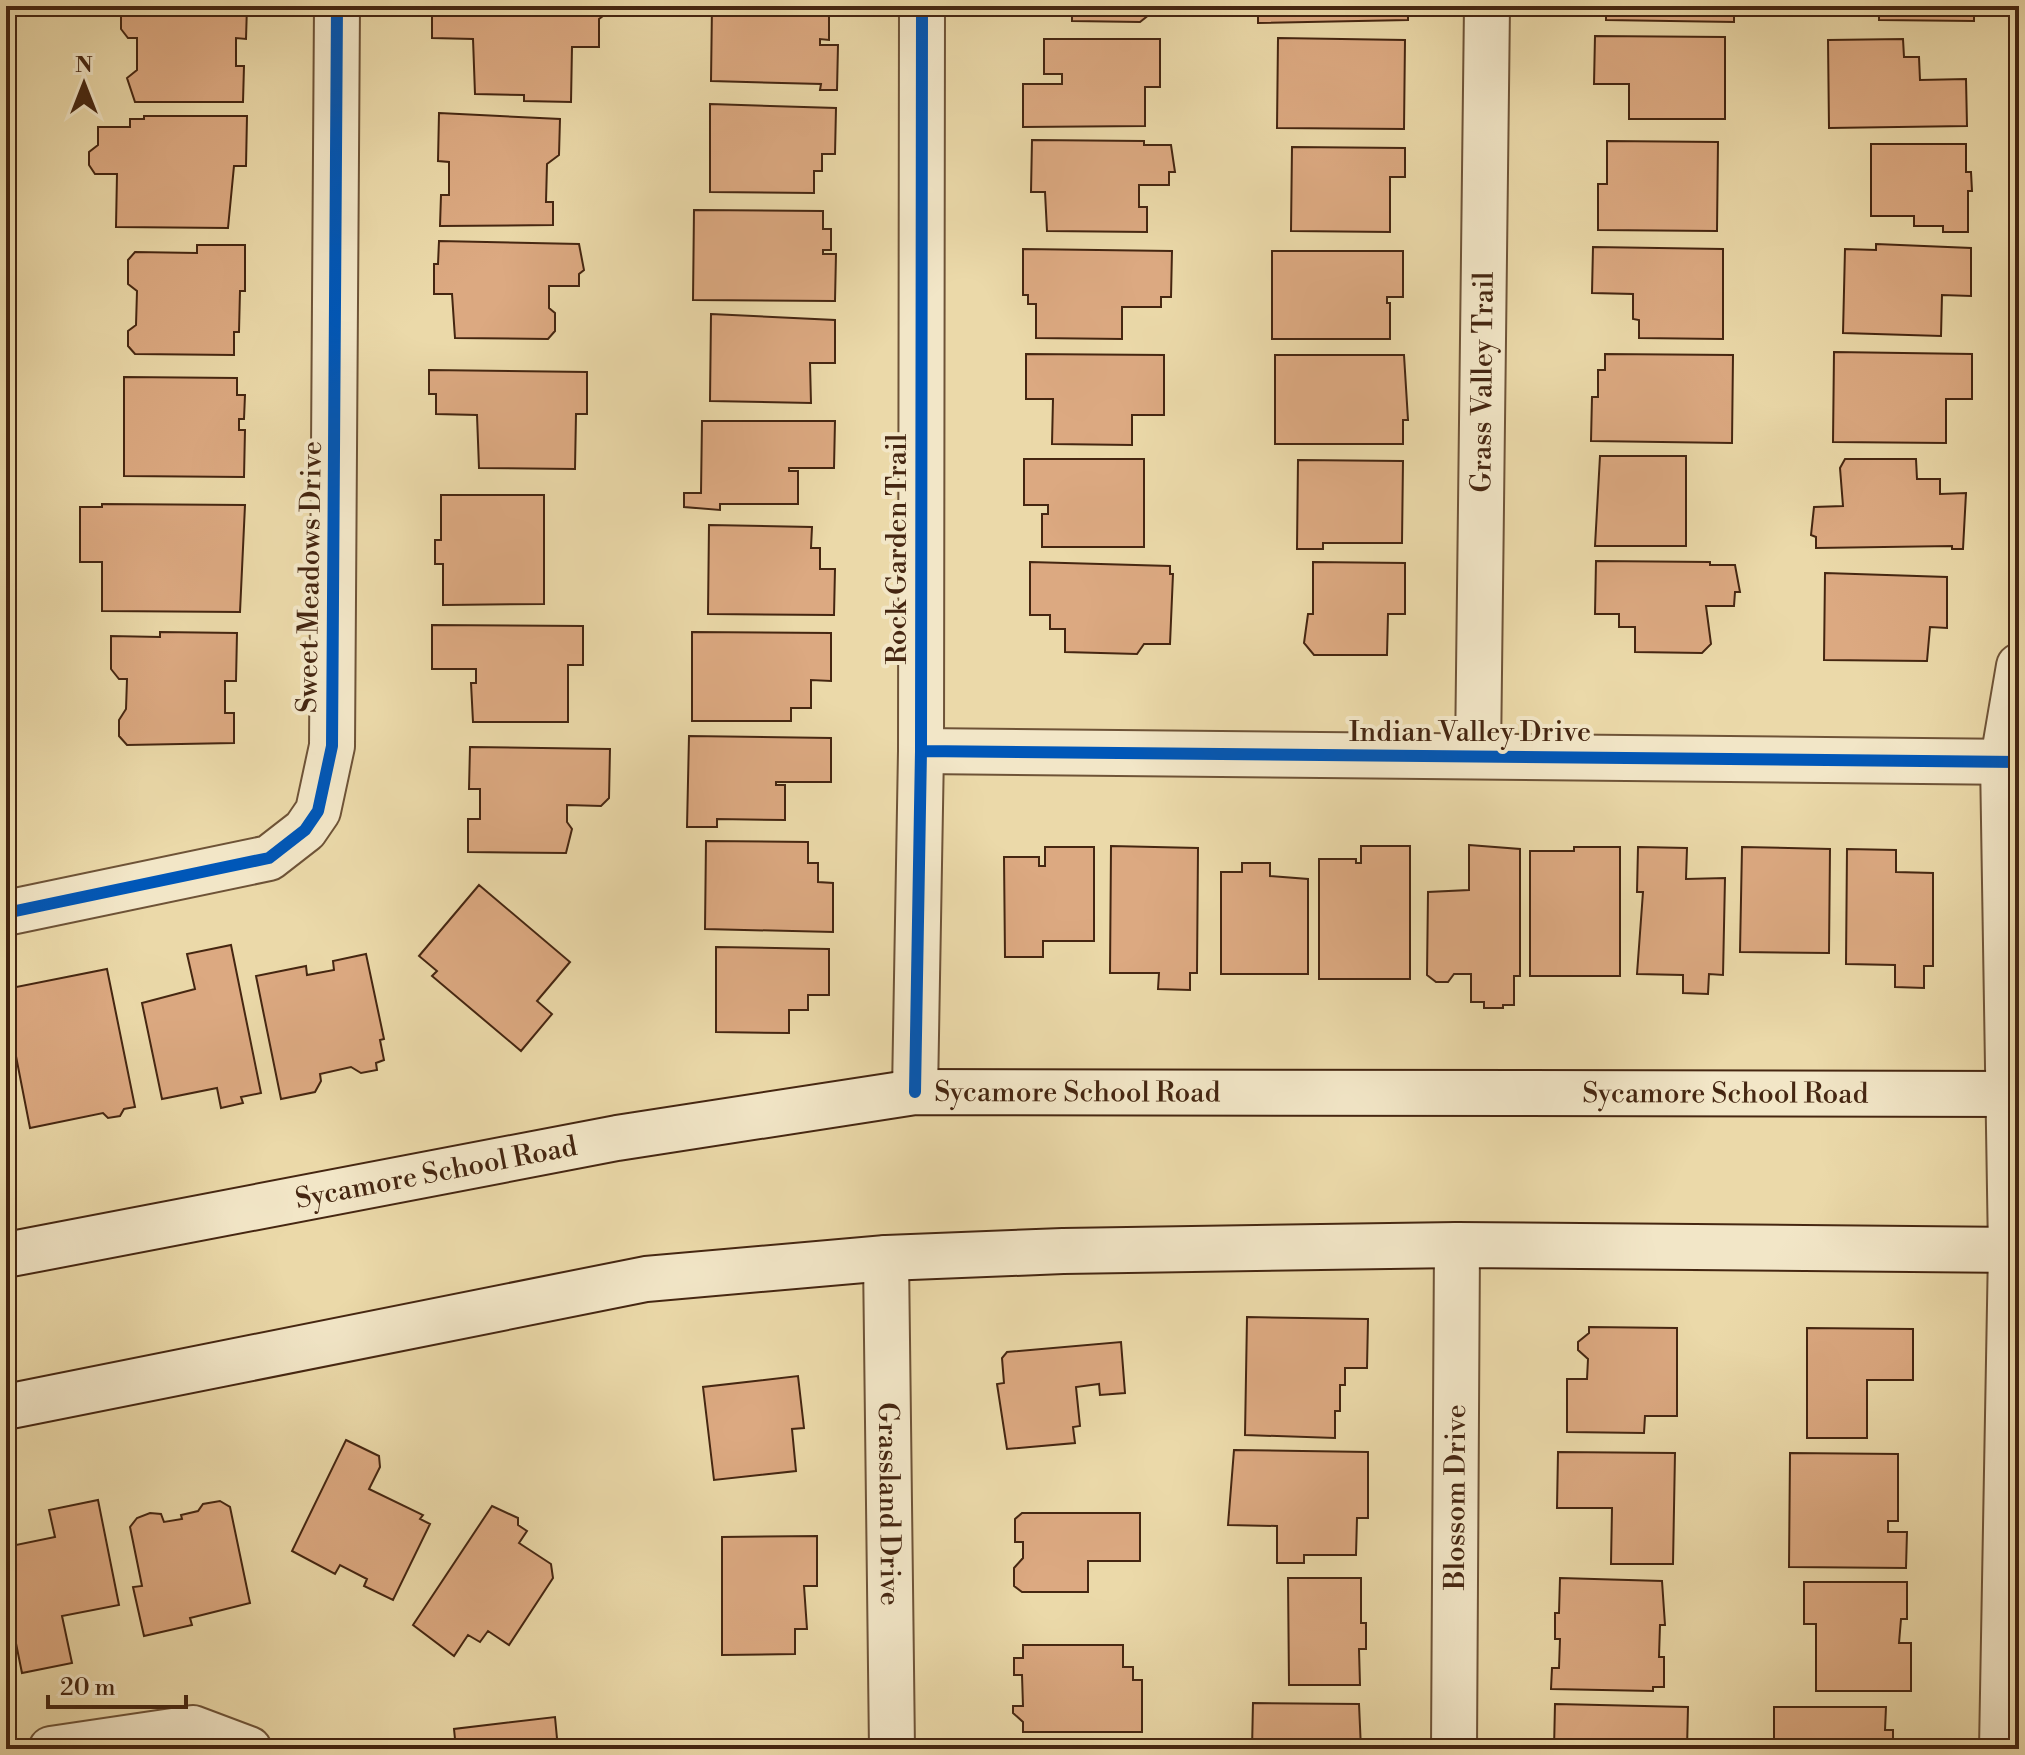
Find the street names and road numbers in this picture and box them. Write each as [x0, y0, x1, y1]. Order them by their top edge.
street label: Grass Valley Trail [1464, 271, 1501, 493]
street label: Rock Garden Trail [880, 434, 915, 664]
street label: Sweet Meadows Drive [290, 441, 330, 713]
street label: Indian Valley Drive [1349, 715, 1591, 750]
street label: Sycamore School Road [934, 1075, 1221, 1110]
street label: Sycamore School Road [1582, 1076, 1869, 1111]
street label: Sycamore School Road [292, 1129, 580, 1217]
street label: Grassland Drive [870, 1402, 908, 1606]
street label: Blossom Drive [1437, 1404, 1474, 1591]

